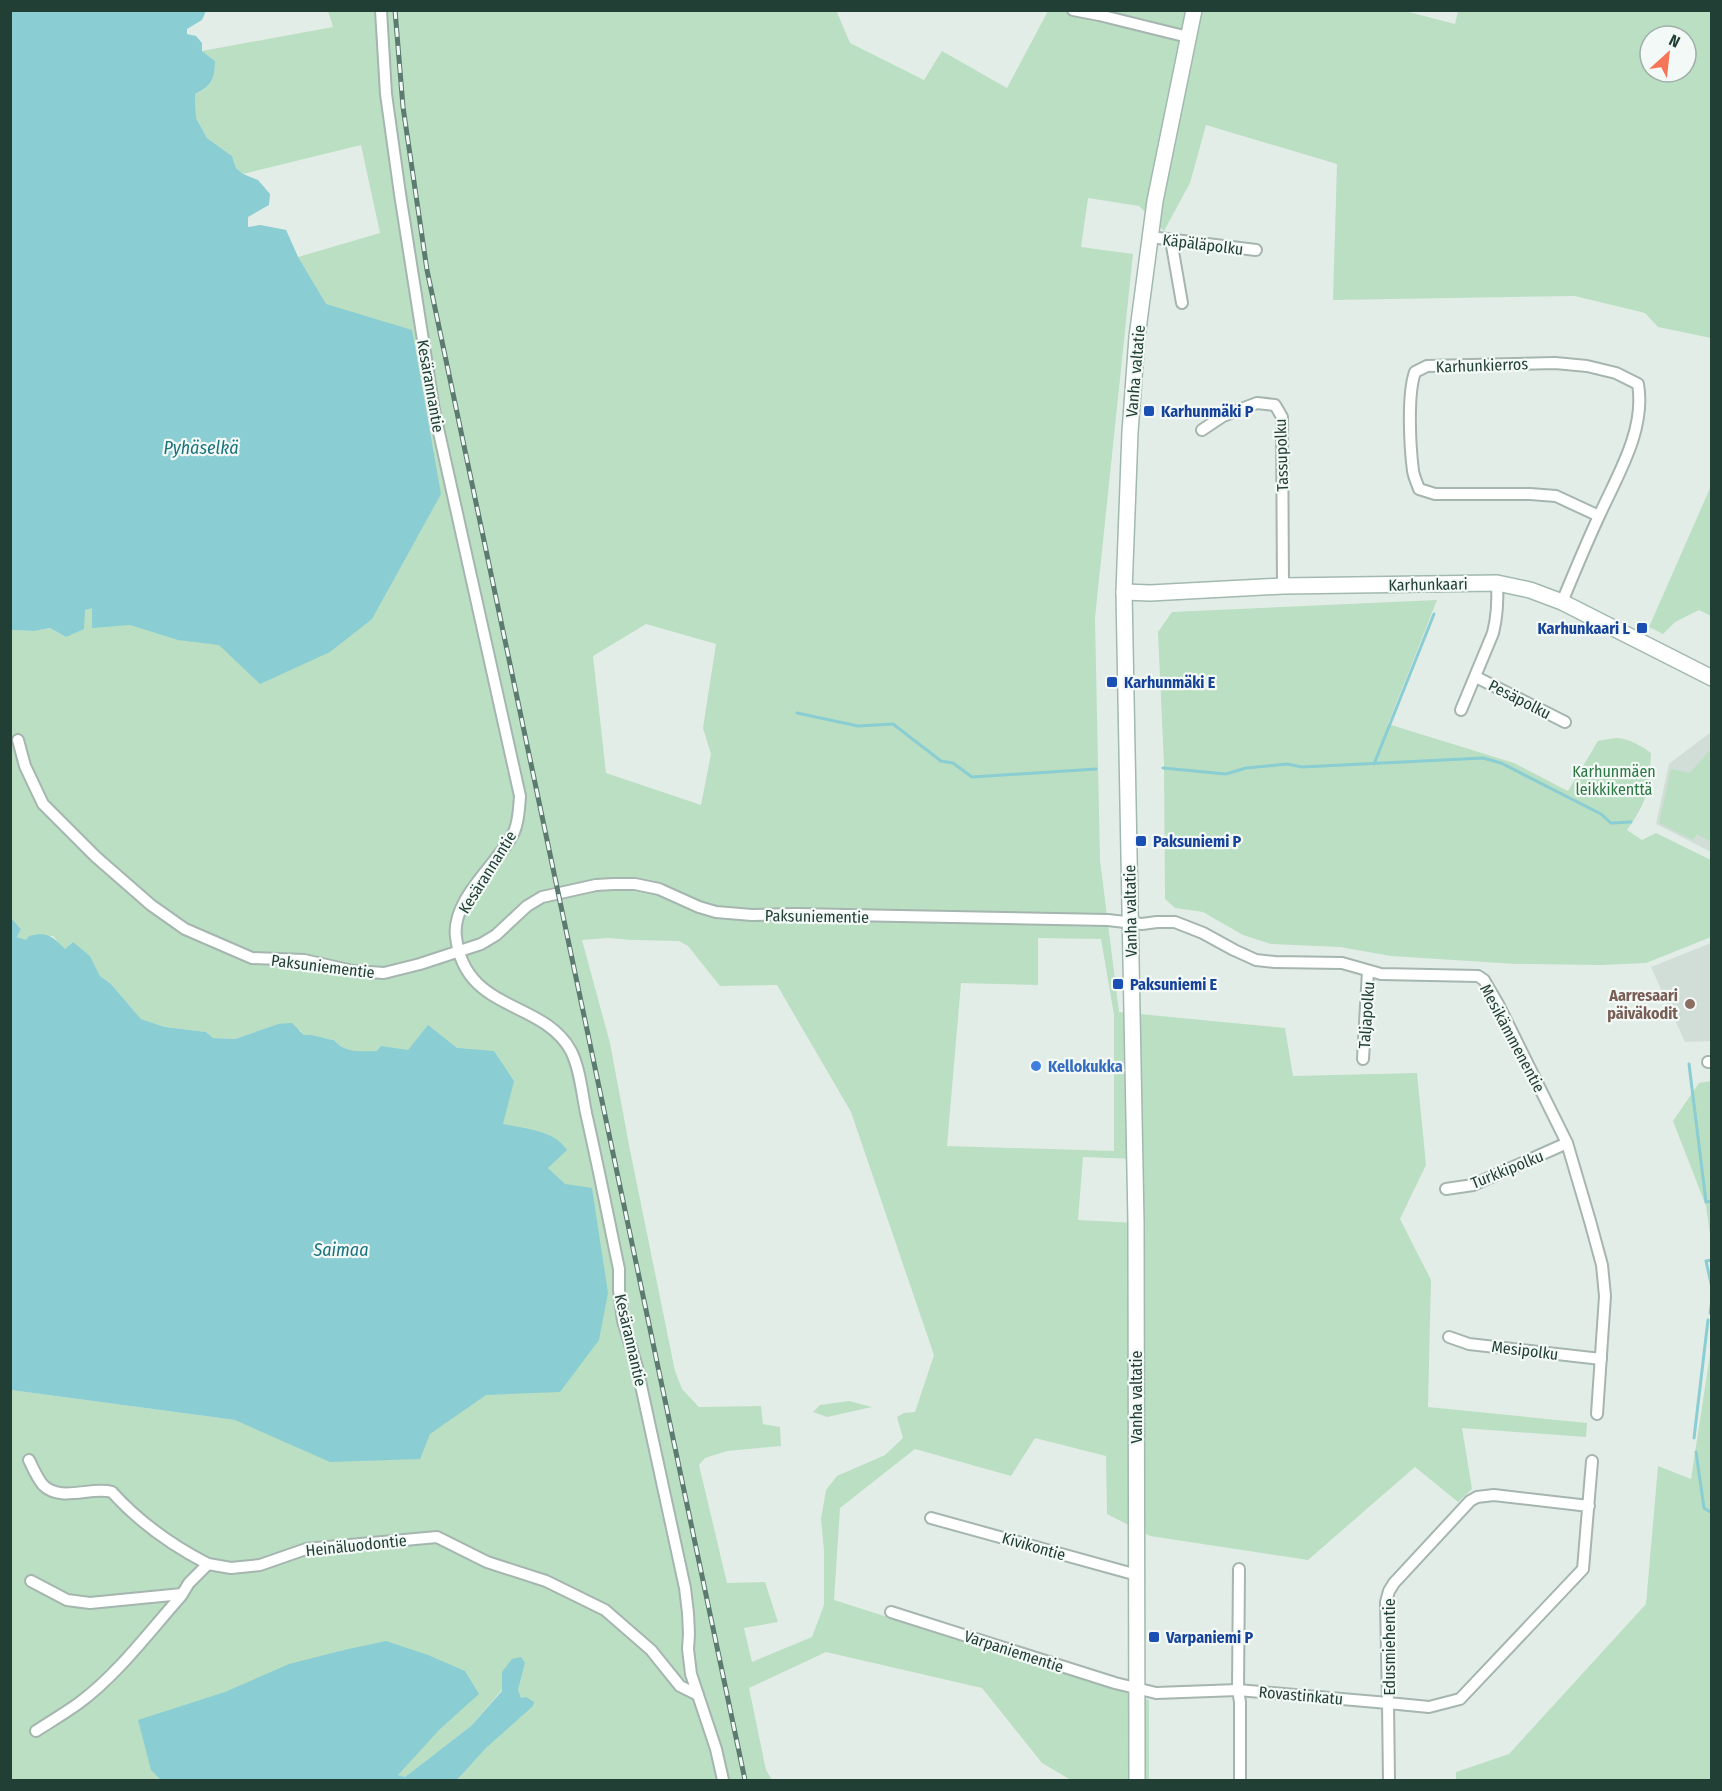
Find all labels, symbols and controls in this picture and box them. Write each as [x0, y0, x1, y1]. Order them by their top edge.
north arrow [1638, 24, 1698, 84]
text: N [1666, 30, 1683, 52]
street label: Käpäläpolku [1162, 230, 1244, 259]
street label: Vanha valtatie [1122, 324, 1149, 418]
street label: Kesärannantie [413, 338, 448, 434]
street label: Karhunkierros [1436, 354, 1529, 377]
place label: Karhunmäki P [1161, 402, 1254, 421]
marker: Karhunmäki P [1142, 404, 1156, 418]
street label: Tassupolku [1271, 418, 1292, 492]
water label: Pyhäselkä [163, 437, 239, 459]
street label: Karhunkaari [1388, 574, 1468, 595]
place label: Karhunkaari L [1537, 619, 1631, 638]
marker: Karhunkaari L [1635, 621, 1649, 635]
place label: Karhunmäki E [1124, 673, 1216, 692]
marker: Karhunmäki E [1105, 675, 1119, 689]
street label: Pesäpolku [1486, 676, 1554, 723]
park label: Karhunmäen leikkikenttä [1572, 762, 1656, 799]
street label: Kesärannantie [454, 827, 520, 917]
place label: Paksuniemi P [1153, 832, 1242, 851]
marker: Paksuniemi P [1134, 834, 1148, 848]
street label: Vanha valtatie [1120, 864, 1141, 958]
street label: Paksuniementie [765, 906, 869, 927]
street label: Paksuniementie [270, 951, 376, 982]
place label: Paksuniemi E [1130, 975, 1218, 994]
marker: Paksuniemi E [1111, 977, 1125, 991]
street label: Taljapolku [1355, 981, 1378, 1049]
street label: Mesikämmenentie [1476, 981, 1549, 1096]
place label: Aarresaari päiväkodit [1607, 986, 1678, 1023]
marker: Aarresaari päiväkodit [1683, 997, 1697, 1011]
place label: Kellokukka [1048, 1057, 1123, 1076]
marker: Kellokukka [1029, 1059, 1043, 1073]
street label: Turkkipolku [1468, 1146, 1546, 1193]
water label: Saimaa [312, 1239, 369, 1261]
street label: Kesärannantie [611, 1292, 650, 1388]
street label: Mesipolku [1491, 1337, 1559, 1364]
street label: Vanha valtatie [1127, 1351, 1146, 1443]
street label: Kivikontie [1000, 1528, 1068, 1565]
street label: Heinäluodontie [305, 1531, 408, 1560]
street label: Edusmiehentie [1380, 1598, 1399, 1696]
street label: Varpaniementie [962, 1626, 1066, 1677]
place label: Varpaniemi P [1165, 1628, 1253, 1647]
marker: Varpaniemi P [1147, 1630, 1161, 1644]
street label: Rovastinkatu [1258, 1682, 1344, 1709]

